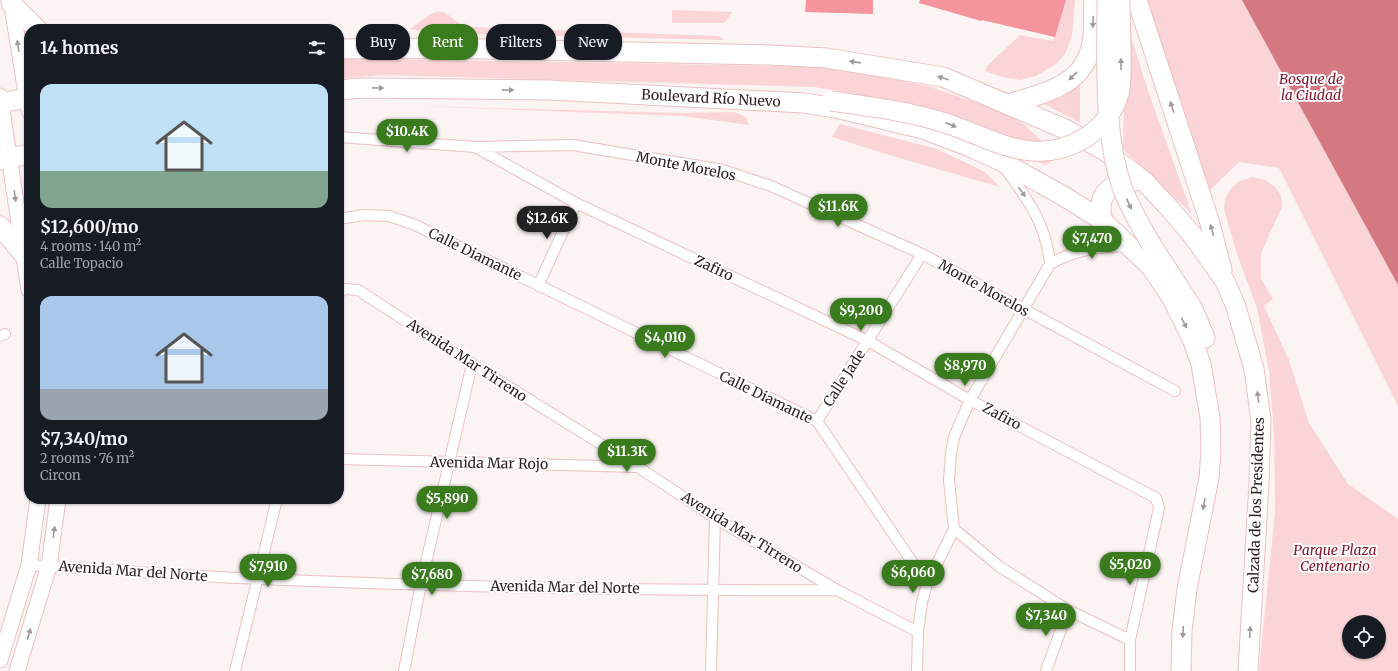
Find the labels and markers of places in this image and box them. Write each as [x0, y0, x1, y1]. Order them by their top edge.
pin: $10.4K [374, 119, 440, 153]
pin: $11.6K [805, 194, 871, 228]
pin: $12.6K [514, 206, 580, 240]
pin: $7,470 [1059, 226, 1125, 260]
pin: $9,200 [828, 298, 894, 332]
pin: $4,010 [632, 325, 698, 359]
pin: $8,970 [932, 353, 998, 387]
pin: $11.3K [594, 439, 660, 473]
pin: $5,890 [414, 486, 480, 520]
pin: $5,020 [1097, 552, 1163, 586]
pin: $7,910 [235, 554, 301, 588]
pin: $6,060 [880, 560, 946, 594]
pin: $7,680 [399, 562, 465, 596]
pin: $7,340 [1013, 603, 1079, 637]

